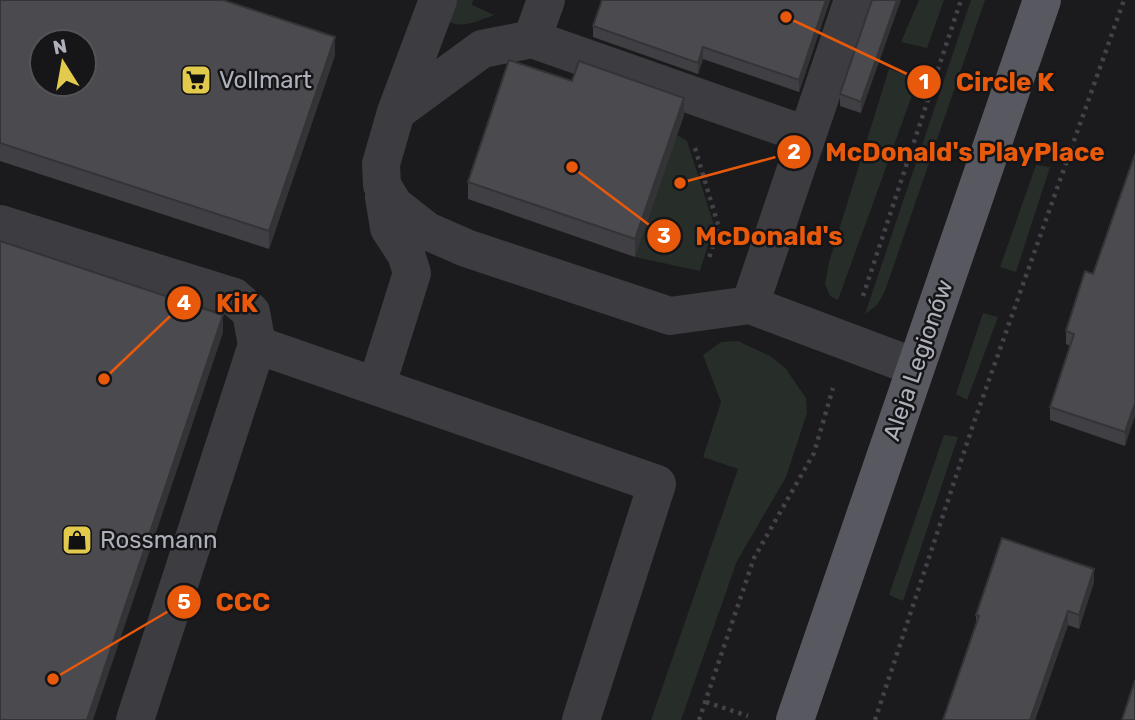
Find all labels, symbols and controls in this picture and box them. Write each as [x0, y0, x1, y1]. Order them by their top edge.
north arrow [28, 28, 98, 98]
text: N [51, 34, 69, 59]
callout: Circle K [906, 58, 1068, 105]
supermarket icon: Vollmart [179, 63, 213, 97]
place label: Vollmart [219, 66, 312, 94]
text: Circle K [956, 67, 1054, 98]
text: 1 [919, 69, 929, 94]
callout: McDonald's PlayPlace [777, 128, 1119, 175]
text: McDonald's PlayPlace [825, 137, 1105, 168]
text: 2 [787, 139, 801, 164]
callout: McDonald's [646, 212, 857, 259]
text: McDonald's [695, 221, 843, 252]
text: 3 [657, 223, 671, 248]
street label: Aleja Legionów [877, 276, 959, 444]
callout: KiK [167, 279, 272, 326]
text: KiK [216, 288, 258, 319]
text: 4 [177, 290, 191, 315]
shop icon: Rossmann [60, 523, 94, 557]
place label: Rossmann [100, 526, 218, 554]
callout: CCC [167, 579, 284, 626]
text: CCC [216, 587, 270, 618]
text: 5 [177, 589, 191, 614]

